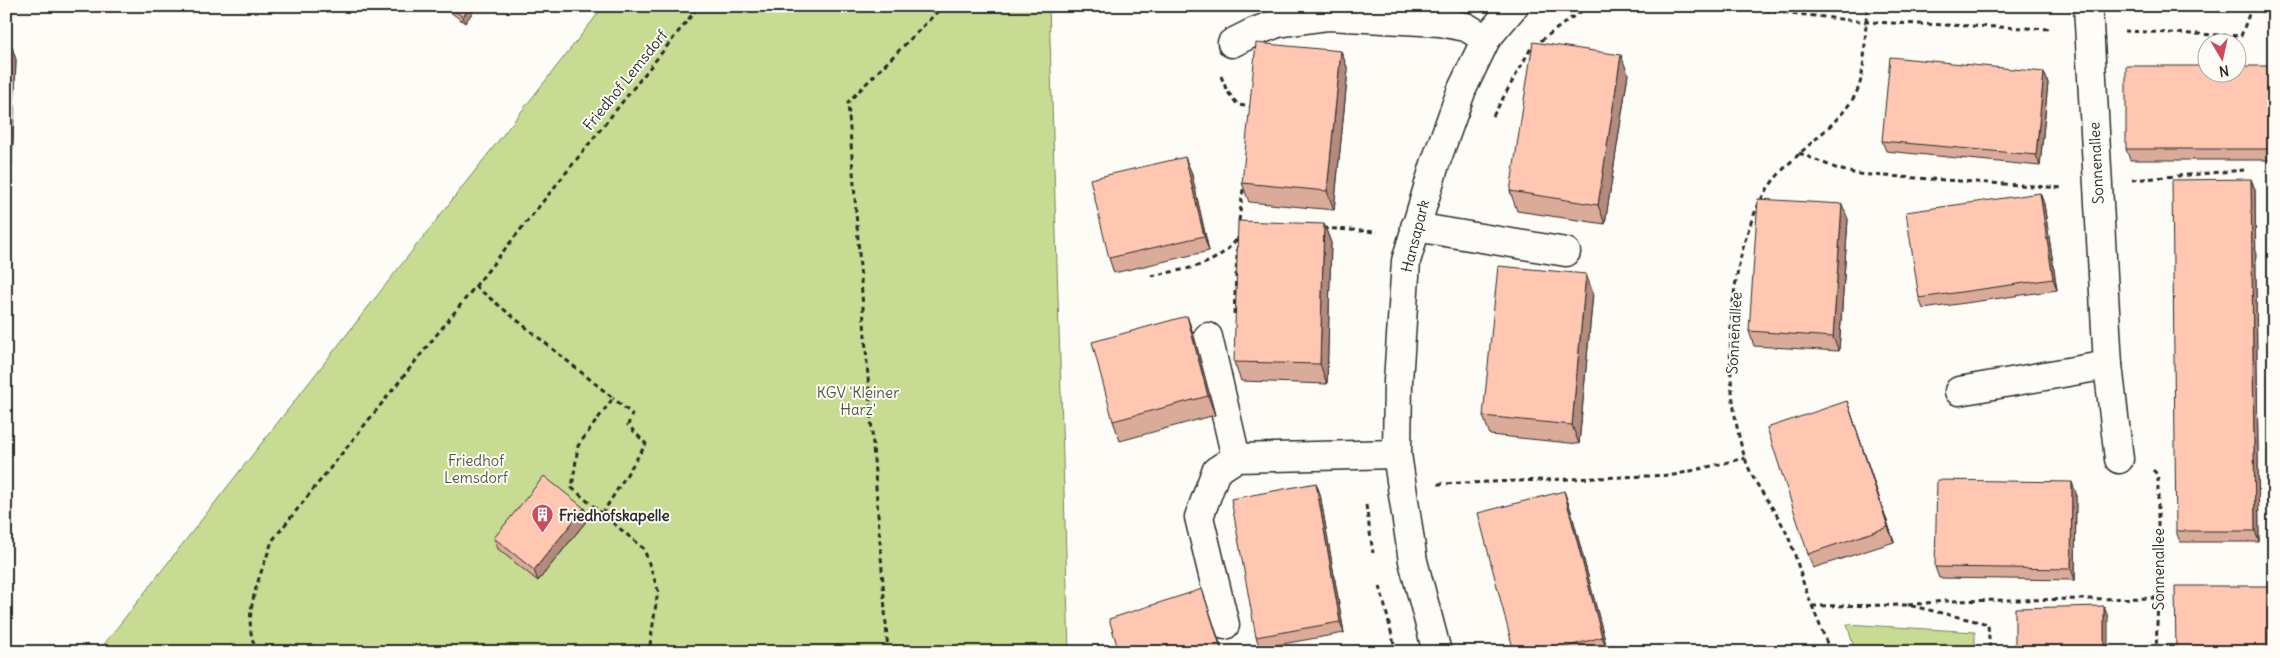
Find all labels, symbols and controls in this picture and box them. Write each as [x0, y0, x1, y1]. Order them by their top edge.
street label: Friedhof Lemsdorf [579, 25, 672, 134]
north arrow [2198, 32, 2248, 82]
text: N [2218, 61, 2230, 80]
street label: Sonnenallee [2084, 121, 2108, 205]
street label: Hansapark [1397, 197, 1433, 274]
street label: Sonnenallee [1722, 291, 1746, 375]
park label: KGV 'Kleiner Harz' [817, 383, 899, 419]
park label: Friedhof Lemsdorf [444, 451, 509, 487]
building icon: Friedhofskapelle [531, 503, 555, 534]
place label: Friedhofskapelle [559, 506, 670, 526]
street label: Sonnenallee [2149, 528, 2168, 610]

